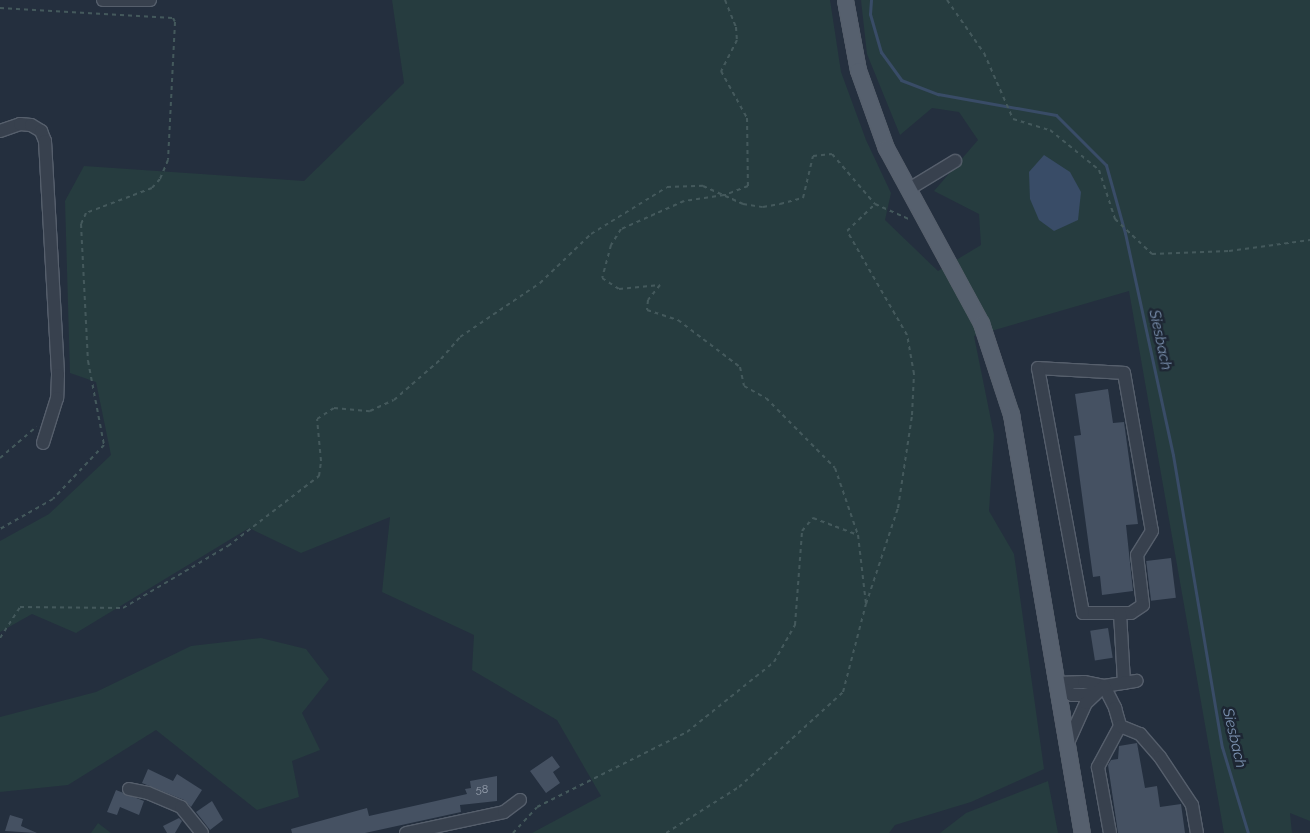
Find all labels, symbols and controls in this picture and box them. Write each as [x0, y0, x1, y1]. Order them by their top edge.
water label: Siesbach [1145, 308, 1175, 372]
water label: Siesbach [1218, 706, 1250, 770]
house number: 58 [476, 783, 488, 797]

